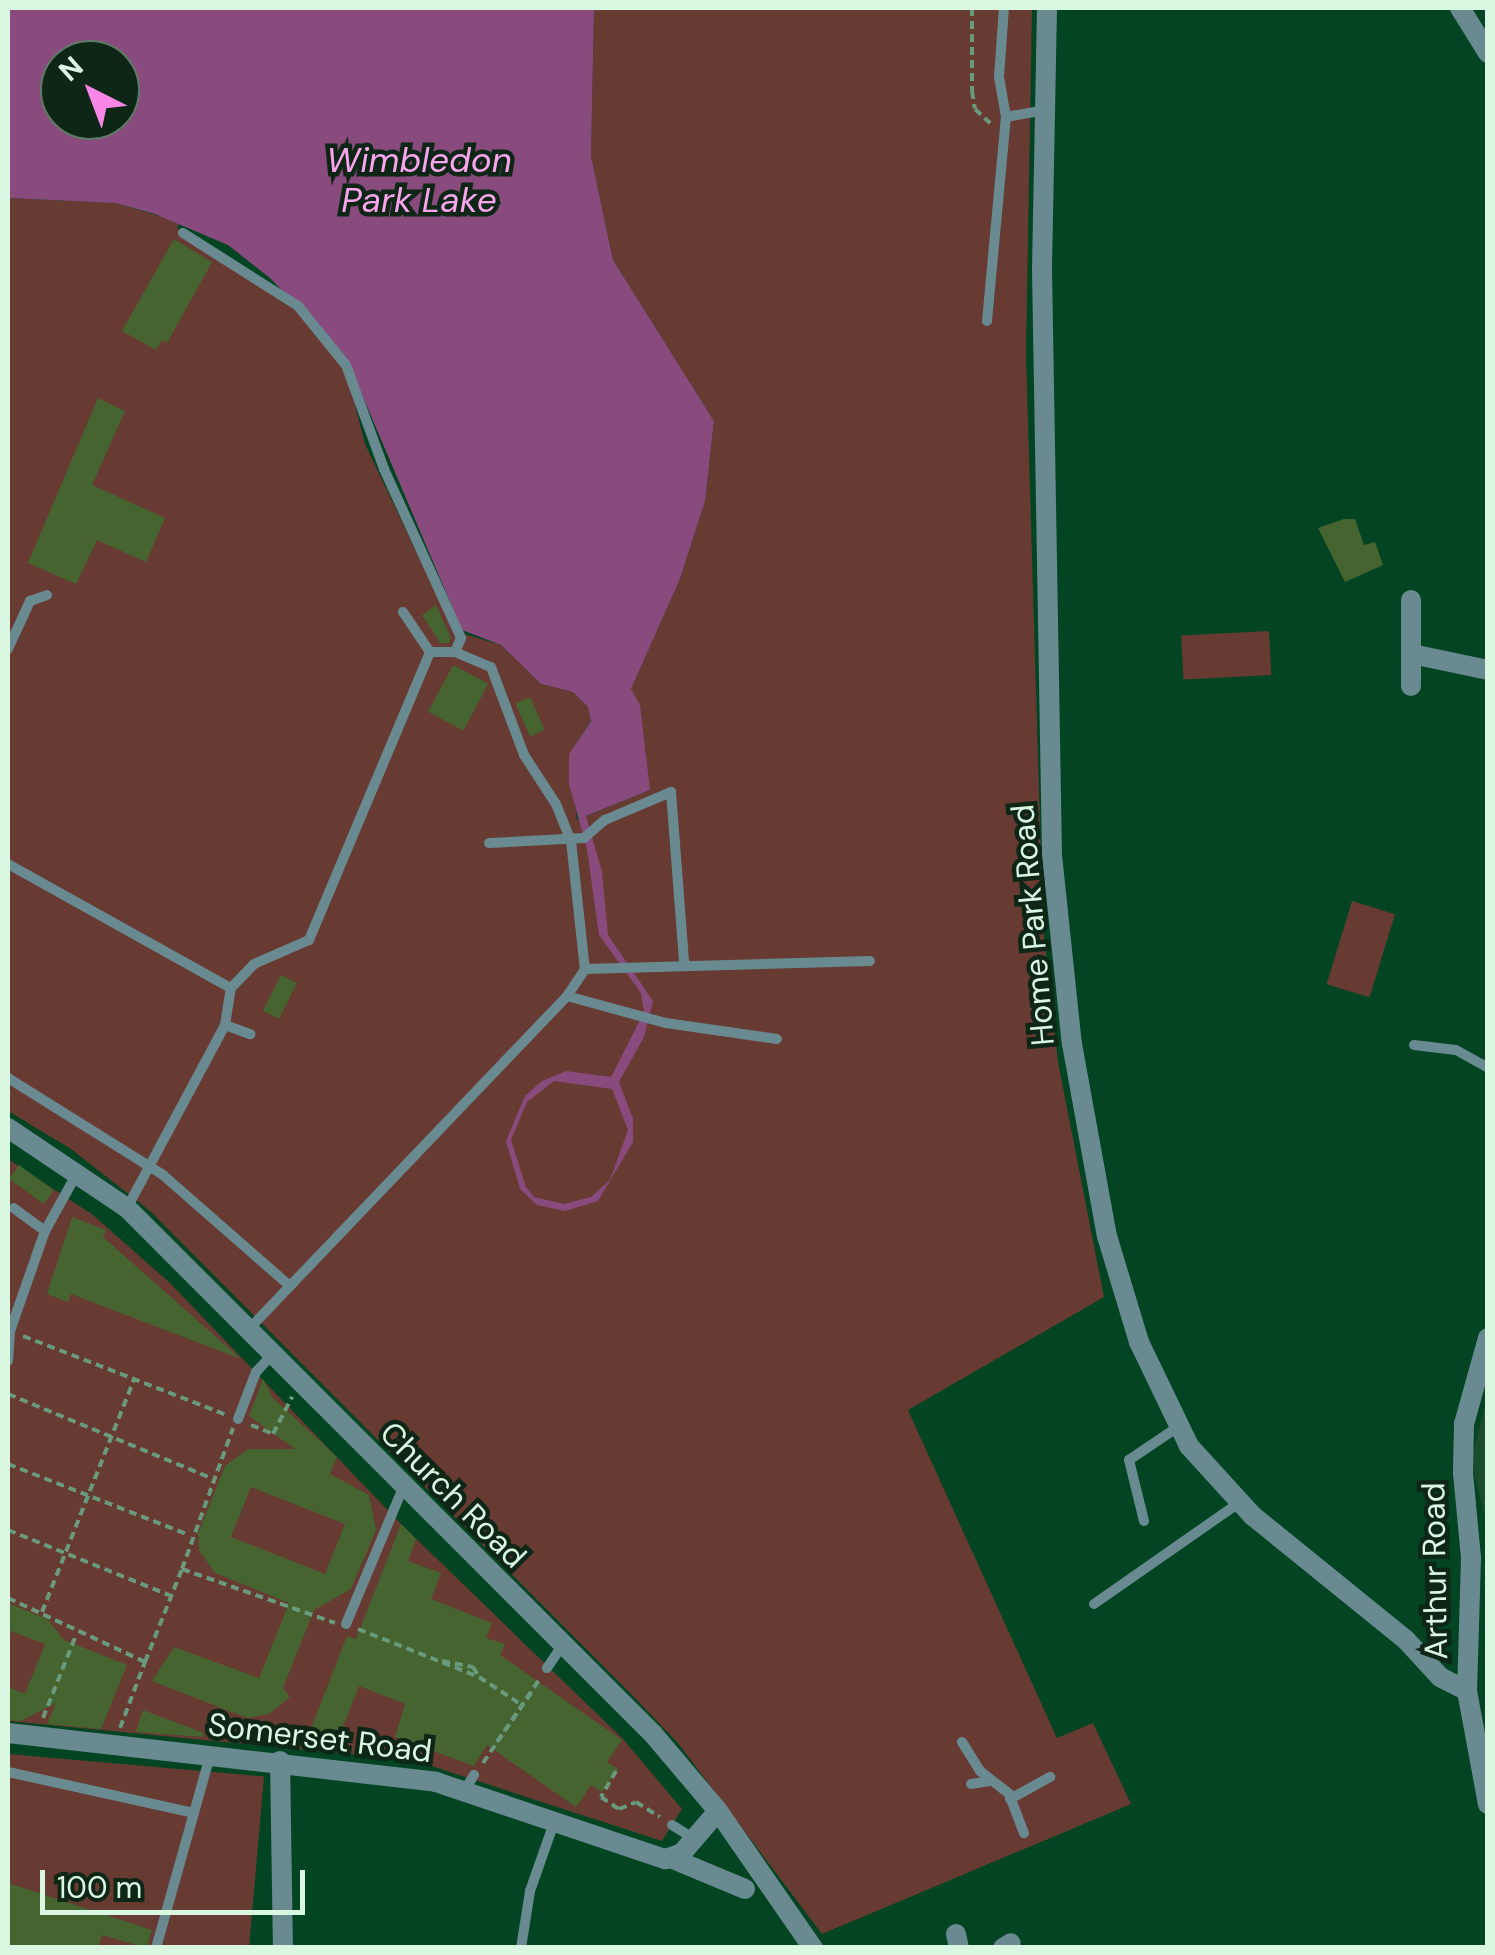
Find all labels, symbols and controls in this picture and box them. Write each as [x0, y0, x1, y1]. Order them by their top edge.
north arrow [40, 40, 140, 140]
text: N [51, 48, 91, 89]
water label: Wimbledon Park Lake [326, 139, 512, 221]
street label: Home Park Road [1003, 803, 1063, 1047]
street label: Church Road [372, 1414, 534, 1576]
street label: Arthur Road [1414, 1482, 1456, 1660]
street label: Somerset Road [206, 1705, 434, 1771]
scale bar [45, 1850, 310, 1912]
text: 100 m [57, 1868, 142, 1907]

